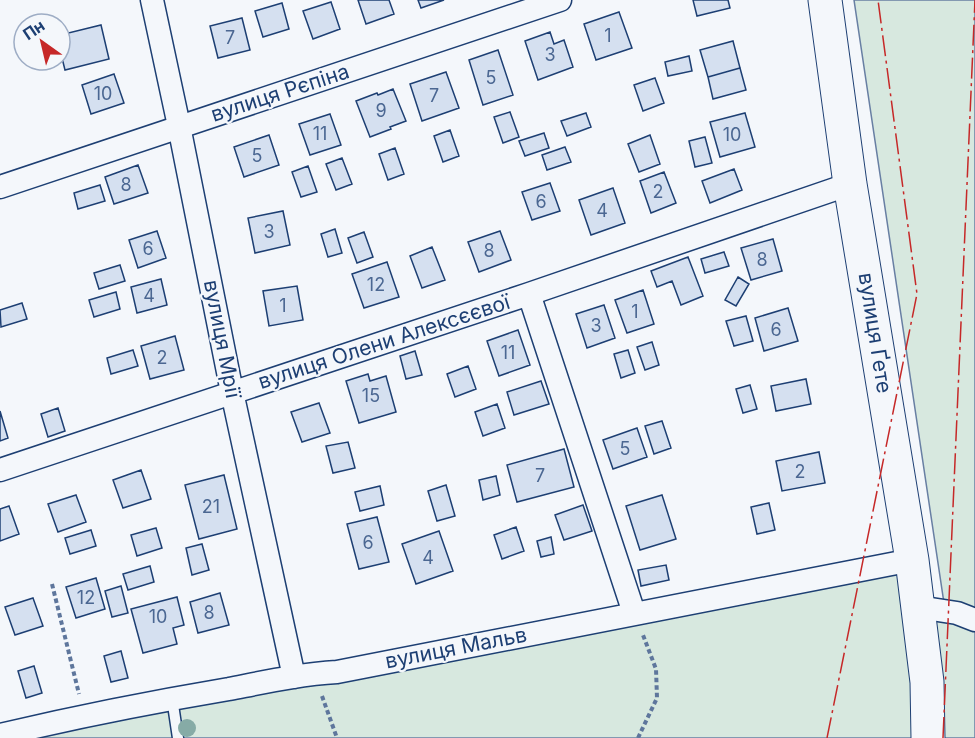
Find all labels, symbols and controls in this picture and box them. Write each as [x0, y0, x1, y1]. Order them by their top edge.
north arrow [12, 12, 72, 72]
text: Пн [19, 15, 48, 44]
house number: 1 [604, 25, 612, 46]
house number: 7 [225, 27, 235, 48]
house number: 3 [544, 44, 556, 65]
street label: вулиця Рєпіна [207, 58, 352, 127]
house number: 5 [486, 67, 496, 88]
house number: 10 [94, 83, 112, 104]
house number: 7 [429, 85, 439, 106]
house number: 9 [375, 100, 387, 121]
house number: 11 [313, 123, 327, 144]
house number: 10 [723, 124, 741, 145]
house number: 5 [252, 145, 262, 166]
house number: 8 [120, 174, 132, 195]
house number: 2 [653, 181, 663, 202]
house number: 6 [535, 191, 547, 212]
house number: 4 [596, 200, 608, 221]
house number: 3 [263, 221, 275, 242]
house number: 6 [142, 238, 154, 259]
house number: 8 [483, 240, 495, 261]
house number: 8 [756, 249, 768, 270]
street label: вулиця Ґете [854, 271, 897, 395]
house number: 12 [367, 274, 385, 295]
street label: вулиця Мрії [199, 278, 246, 401]
house number: 4 [143, 285, 155, 306]
street label: вулиця Олени Алексєєвої [255, 289, 514, 394]
house number: 1 [279, 295, 287, 316]
house number: 1 [631, 301, 639, 322]
house number: 3 [590, 315, 602, 336]
house number: 6 [770, 319, 782, 340]
house number: 11 [501, 342, 515, 363]
house number: 2 [157, 347, 167, 368]
house number: 15 [362, 385, 380, 406]
house number: 5 [620, 438, 630, 459]
house number: 2 [795, 461, 805, 482]
house number: 7 [535, 465, 545, 486]
house number: 21 [202, 496, 220, 517]
house number: 6 [362, 532, 374, 553]
house number: 4 [422, 547, 434, 568]
house number: 12 [77, 587, 95, 608]
house number: 8 [203, 602, 215, 623]
house number: 10 [149, 606, 167, 627]
street label: вулиця Мальв [383, 622, 529, 673]

